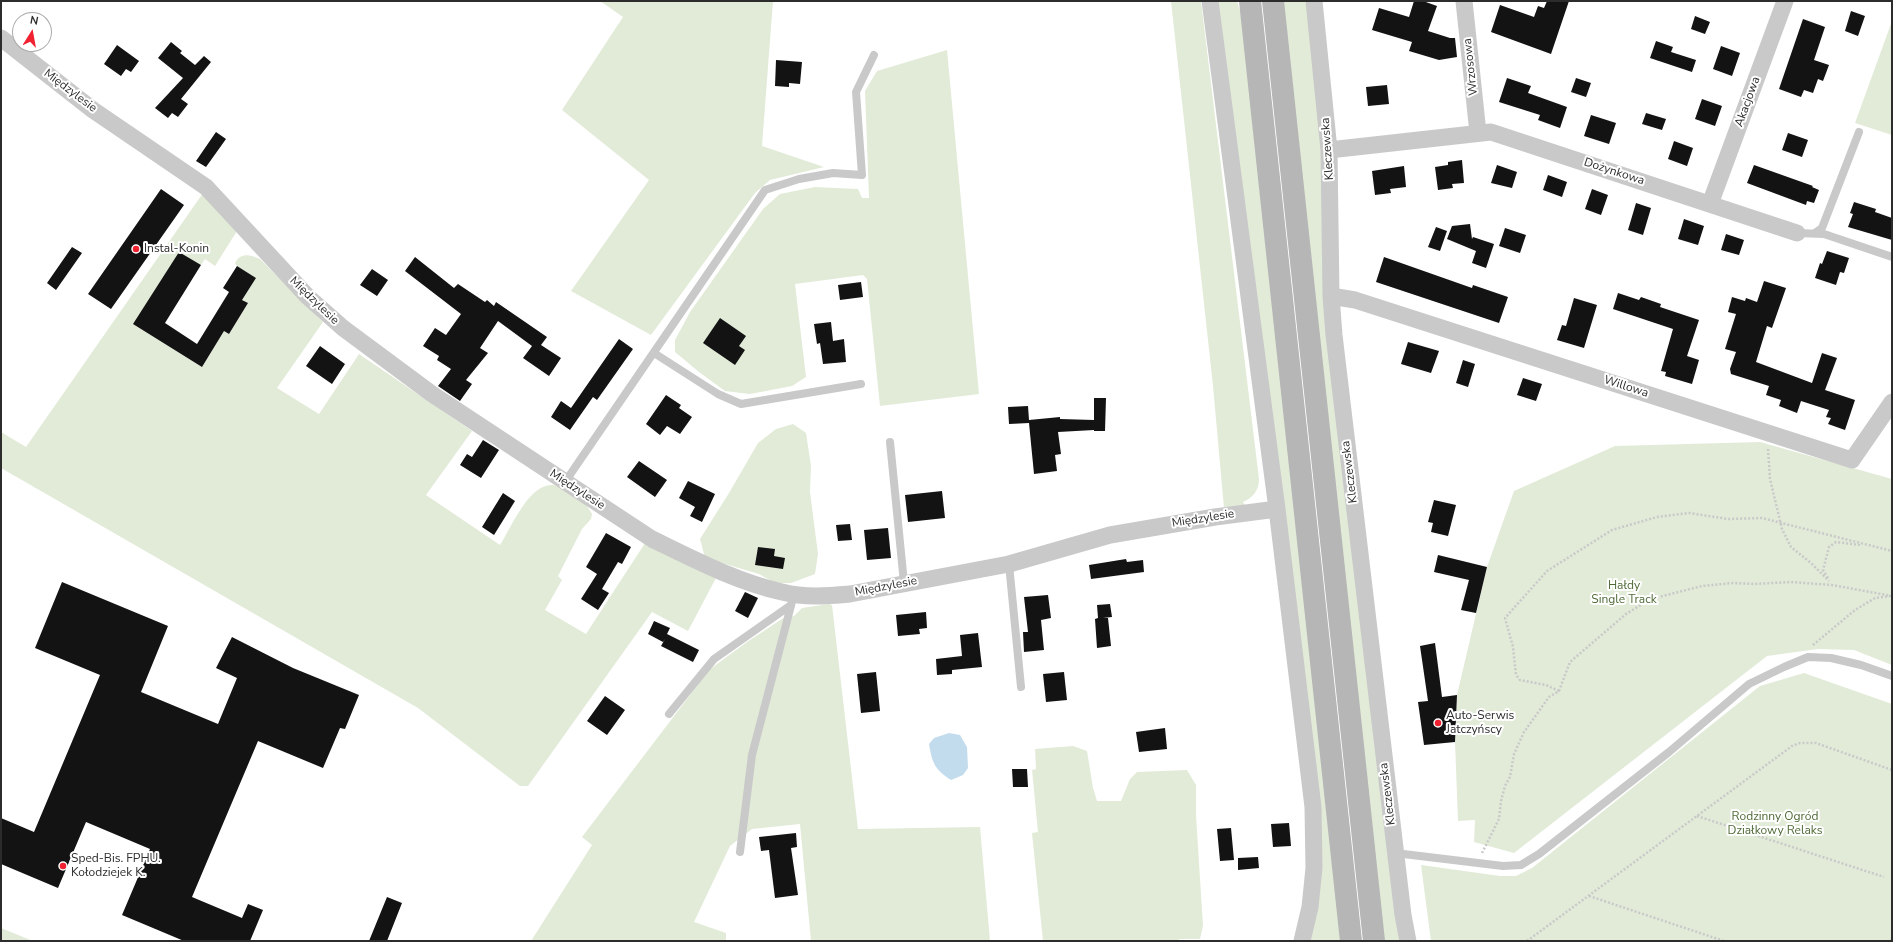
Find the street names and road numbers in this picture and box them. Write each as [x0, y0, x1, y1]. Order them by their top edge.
street label: Wrzosowa [1461, 38, 1481, 96]
street label: Międzylesie [41, 66, 99, 116]
street label: Akacjowa [1732, 75, 1764, 129]
street label: Kleczewska [1319, 117, 1337, 181]
street label: Dożynkowa [1582, 155, 1646, 189]
street label: Międzylesie [286, 274, 342, 328]
street label: Willowa [1602, 373, 1650, 401]
street label: Kleczewska [1339, 440, 1361, 504]
street label: Międzylesie [547, 467, 607, 513]
street label: Międzylesie [1171, 507, 1235, 531]
street label: Międzylesie [854, 574, 918, 600]
street label: Kleczewska [1377, 762, 1399, 826]

